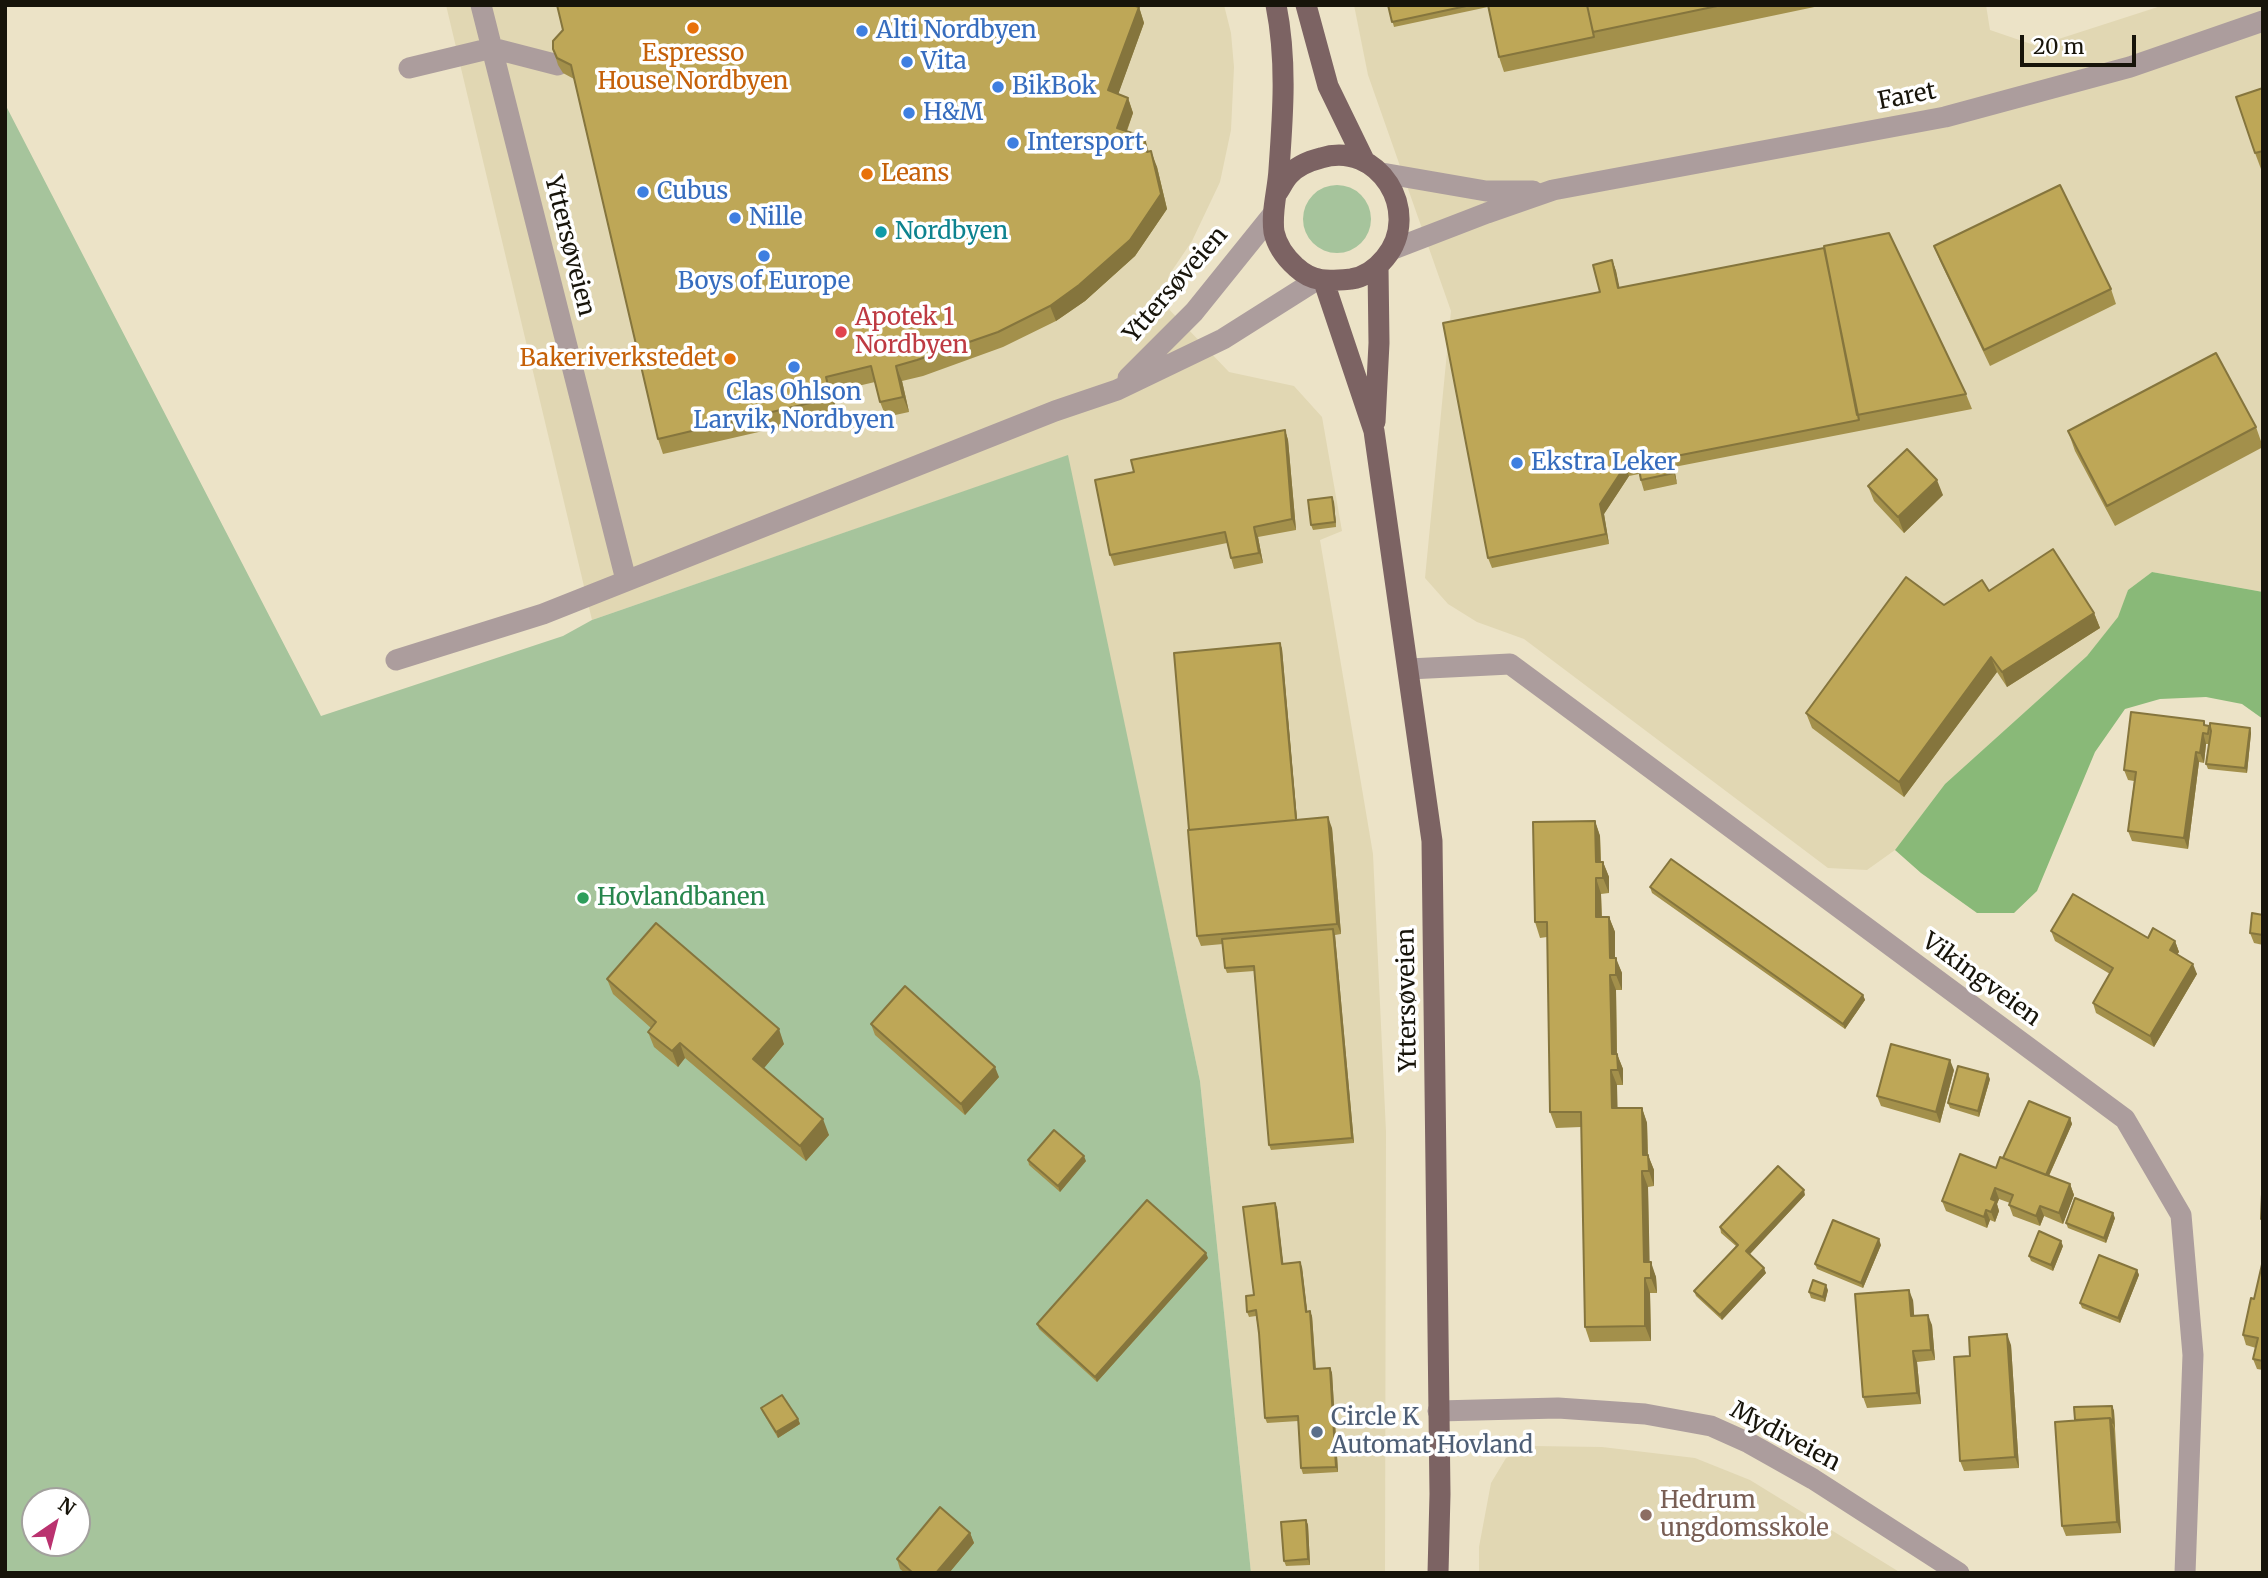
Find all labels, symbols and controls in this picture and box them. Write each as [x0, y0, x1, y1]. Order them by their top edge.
place label: Alti Nordbyen [876, 17, 1037, 45]
marker: Espresso House Nordbyen [685, 20, 701, 36]
scale bar [2023, 21, 2138, 65]
marker: Alti Nordbyen [854, 23, 870, 39]
text: 20 m [2033, 33, 2084, 60]
place label: Espresso House Nordbyen [597, 40, 789, 96]
place label: Vita [921, 48, 967, 76]
marker: Vita [899, 54, 915, 70]
place label: BikBok [1012, 73, 1096, 101]
street label: Faret [1875, 77, 1939, 117]
marker: BikBok [990, 79, 1006, 95]
place label: H&M [923, 99, 983, 127]
marker: H&M [901, 105, 917, 121]
place label: Intersport [1027, 129, 1144, 157]
marker: Intersport [1005, 135, 1021, 151]
place label: Leans [881, 160, 949, 188]
marker: Leans [859, 166, 875, 182]
street label: Yttersøveien [538, 173, 600, 319]
place label: Cubus [657, 178, 728, 206]
marker: Cubus [635, 184, 651, 200]
place label: Nille [749, 204, 802, 232]
marker: Nille [727, 210, 743, 226]
place label: Nordbyen [895, 218, 1008, 246]
street label: Yttersøveien [1118, 221, 1234, 349]
marker: Nordbyen [873, 224, 889, 240]
marker: Boys of Europe [756, 248, 772, 264]
place label: Boys of Europe [678, 268, 850, 296]
place label: Apotek 1 Nordbyen [855, 304, 968, 360]
marker: Apotek 1 Nordbyen [833, 324, 849, 340]
place label: Bakeriverkstedet [520, 345, 716, 373]
marker: Bakeriverkstedet [722, 351, 738, 367]
marker: Clas Ohlson Larvik, Nordbyen [786, 359, 802, 375]
place label: Clas Ohlson Larvik, Nordbyen [693, 379, 895, 435]
place label: Ekstra Leker [1531, 449, 1677, 477]
marker: Ekstra Leker [1509, 455, 1525, 471]
place label: Hovlandbanen [597, 884, 765, 912]
marker: Hovlandbanen [575, 890, 591, 906]
street label: Vikingveien [1916, 927, 2046, 1033]
street label: Yttersøveien [1392, 928, 1424, 1072]
street label: Mydiveien [1725, 1396, 1845, 1478]
place label: Circle K Automat Hovland [1331, 1404, 1533, 1460]
marker: Circle K Automat Hovland [1309, 1424, 1325, 1440]
north arrow [21, 1487, 91, 1557]
place label: Hedrum ungdomsskole [1660, 1487, 1829, 1543]
text: N [54, 1492, 80, 1521]
marker: Hedrum ungdomsskole [1638, 1507, 1654, 1523]

